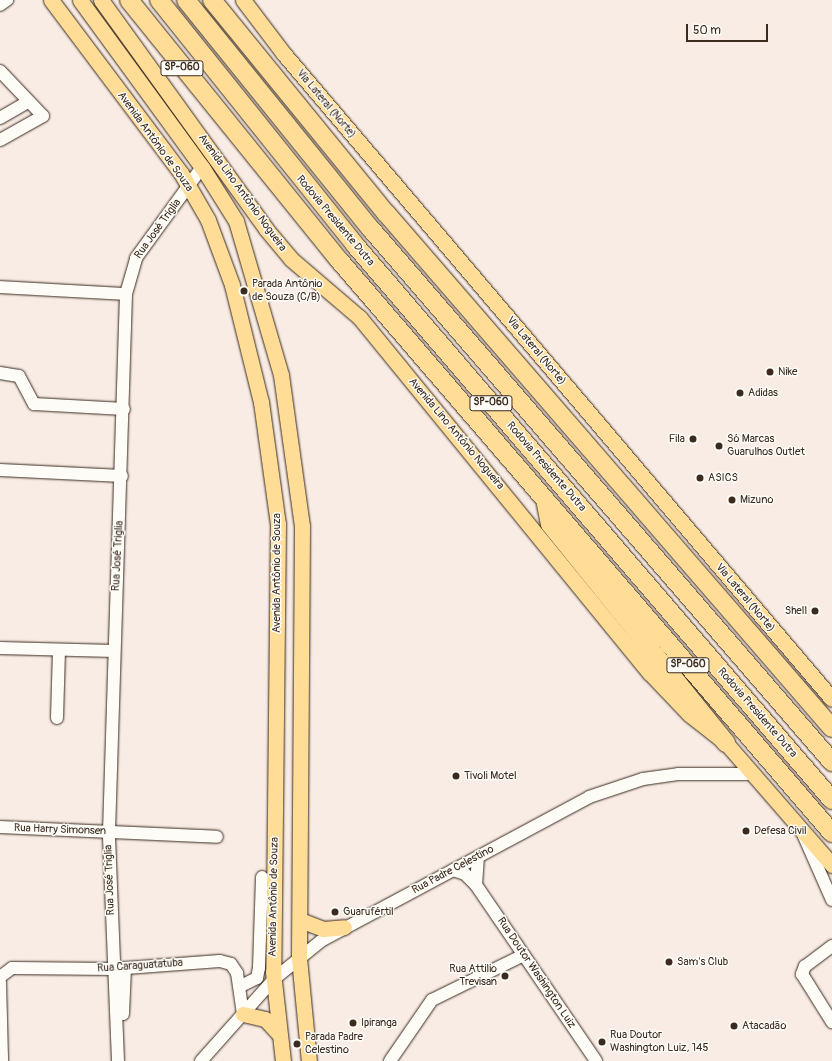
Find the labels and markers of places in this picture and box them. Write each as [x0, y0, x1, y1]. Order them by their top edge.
place label: Parada Antônio de Souza (C/B) [252, 278, 322, 304]
marker: Parada Antônio de Souza (C/B) [239, 286, 249, 296]
place label: Nike [778, 365, 797, 379]
marker: Nike [765, 367, 775, 377]
place label: Adidas [748, 386, 778, 400]
marker: Adidas [735, 388, 745, 398]
place label: Fila [669, 432, 685, 446]
place label: Só Marcas Guarulhos Outlet [727, 433, 805, 459]
marker: Fila [688, 434, 698, 444]
marker: Só Marcas Guarulhos Outlet [714, 441, 724, 451]
place label: ASICS [708, 471, 738, 485]
marker: ASICS [695, 473, 705, 483]
place label: Mizuno [740, 493, 773, 507]
marker: Mizuno [727, 495, 737, 505]
place label: Shell [785, 604, 807, 618]
marker: Shell [810, 606, 820, 616]
place label: Tivoli Motel [464, 769, 517, 783]
marker: Tivoli Motel [451, 771, 461, 781]
place label: Defesa Civil [754, 824, 807, 838]
marker: Defesa Civil [741, 826, 751, 836]
place label: Guarufértil [343, 905, 394, 919]
marker: Guarufértil [330, 907, 340, 917]
place label: Sam's Club [677, 955, 728, 969]
marker: Sam's Club [664, 957, 674, 967]
place label: Rua Attilio Trevisan [449, 963, 497, 989]
marker: Rua Attilio Trevisan [500, 971, 510, 981]
place label: Ipiranga [361, 1016, 397, 1030]
marker: Ipiranga [348, 1018, 358, 1028]
place label: Atacadão [742, 1019, 786, 1033]
marker: Atacadão [729, 1021, 739, 1031]
place label: Rua Doutor Washington Luiz, 145 [610, 1029, 708, 1055]
place label: Parada Padre Celestino [305, 1031, 363, 1057]
marker: Rua Doutor Washington Luiz, 145 [597, 1037, 607, 1047]
marker: Parada Padre Celestino [292, 1039, 302, 1049]

